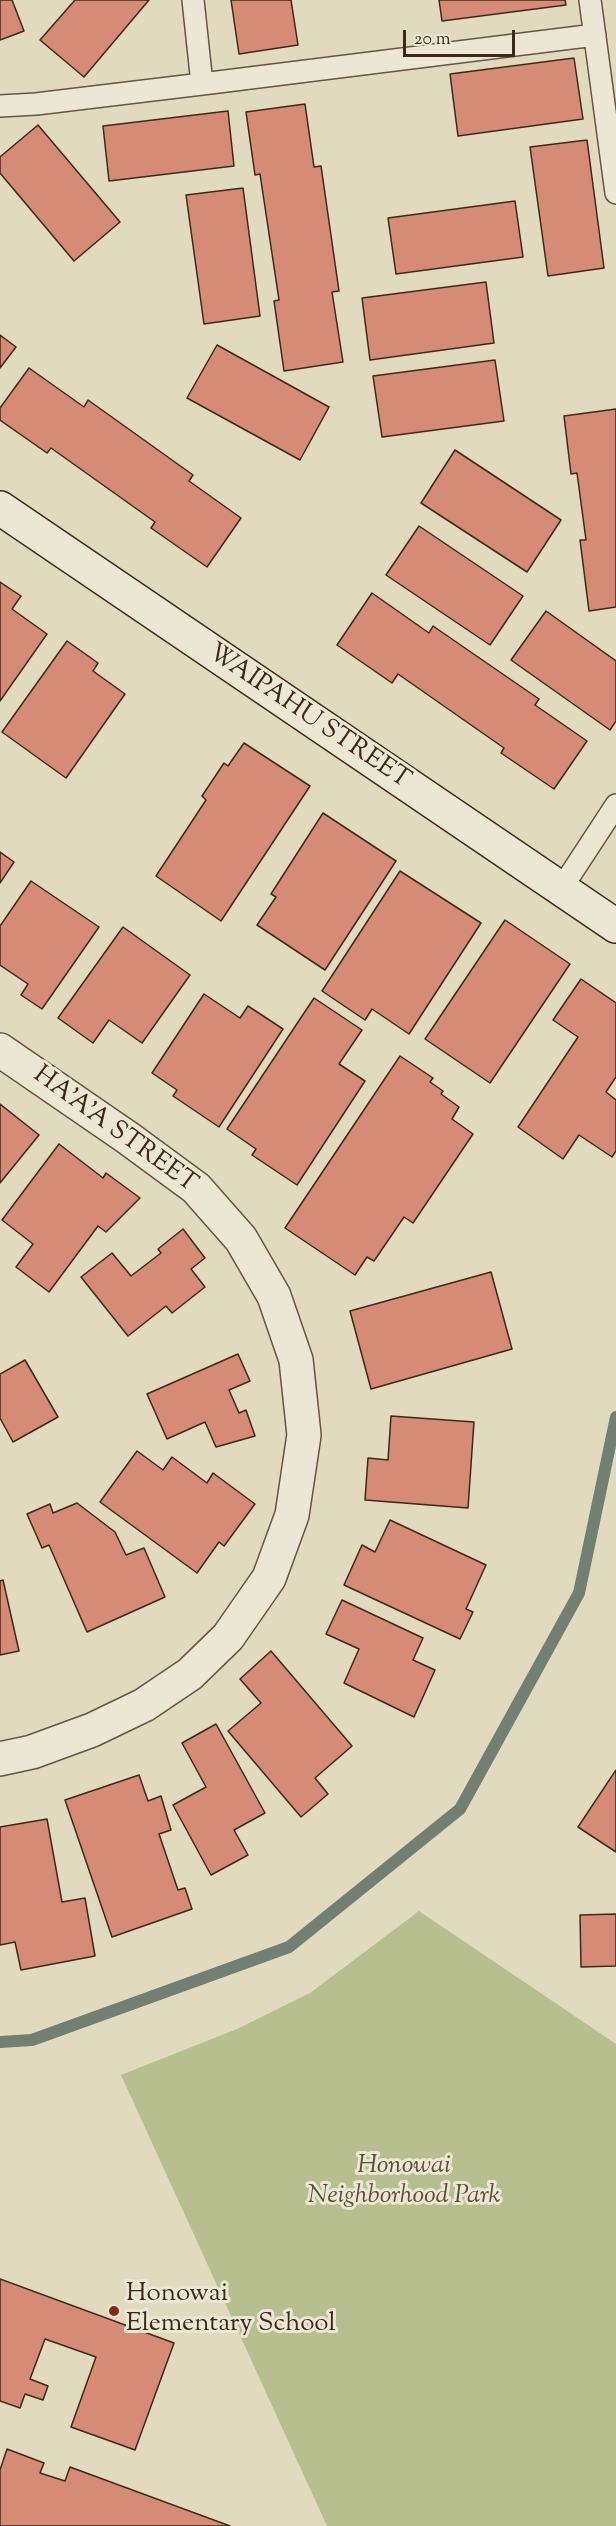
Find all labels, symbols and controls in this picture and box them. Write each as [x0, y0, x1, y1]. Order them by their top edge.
scale bar [406, 18, 518, 56]
text: 20 m [414, 27, 451, 53]
street label: WAIPAHU STREET [201, 639, 415, 797]
street label: HA'A'A STREET [26, 1061, 202, 1201]
park label: Honowai Neighborhood Park [308, 2152, 500, 2214]
place label: Honowai Elementary School [126, 2280, 336, 2342]
marker: Honowai Elementary School [107, 2304, 121, 2318]

